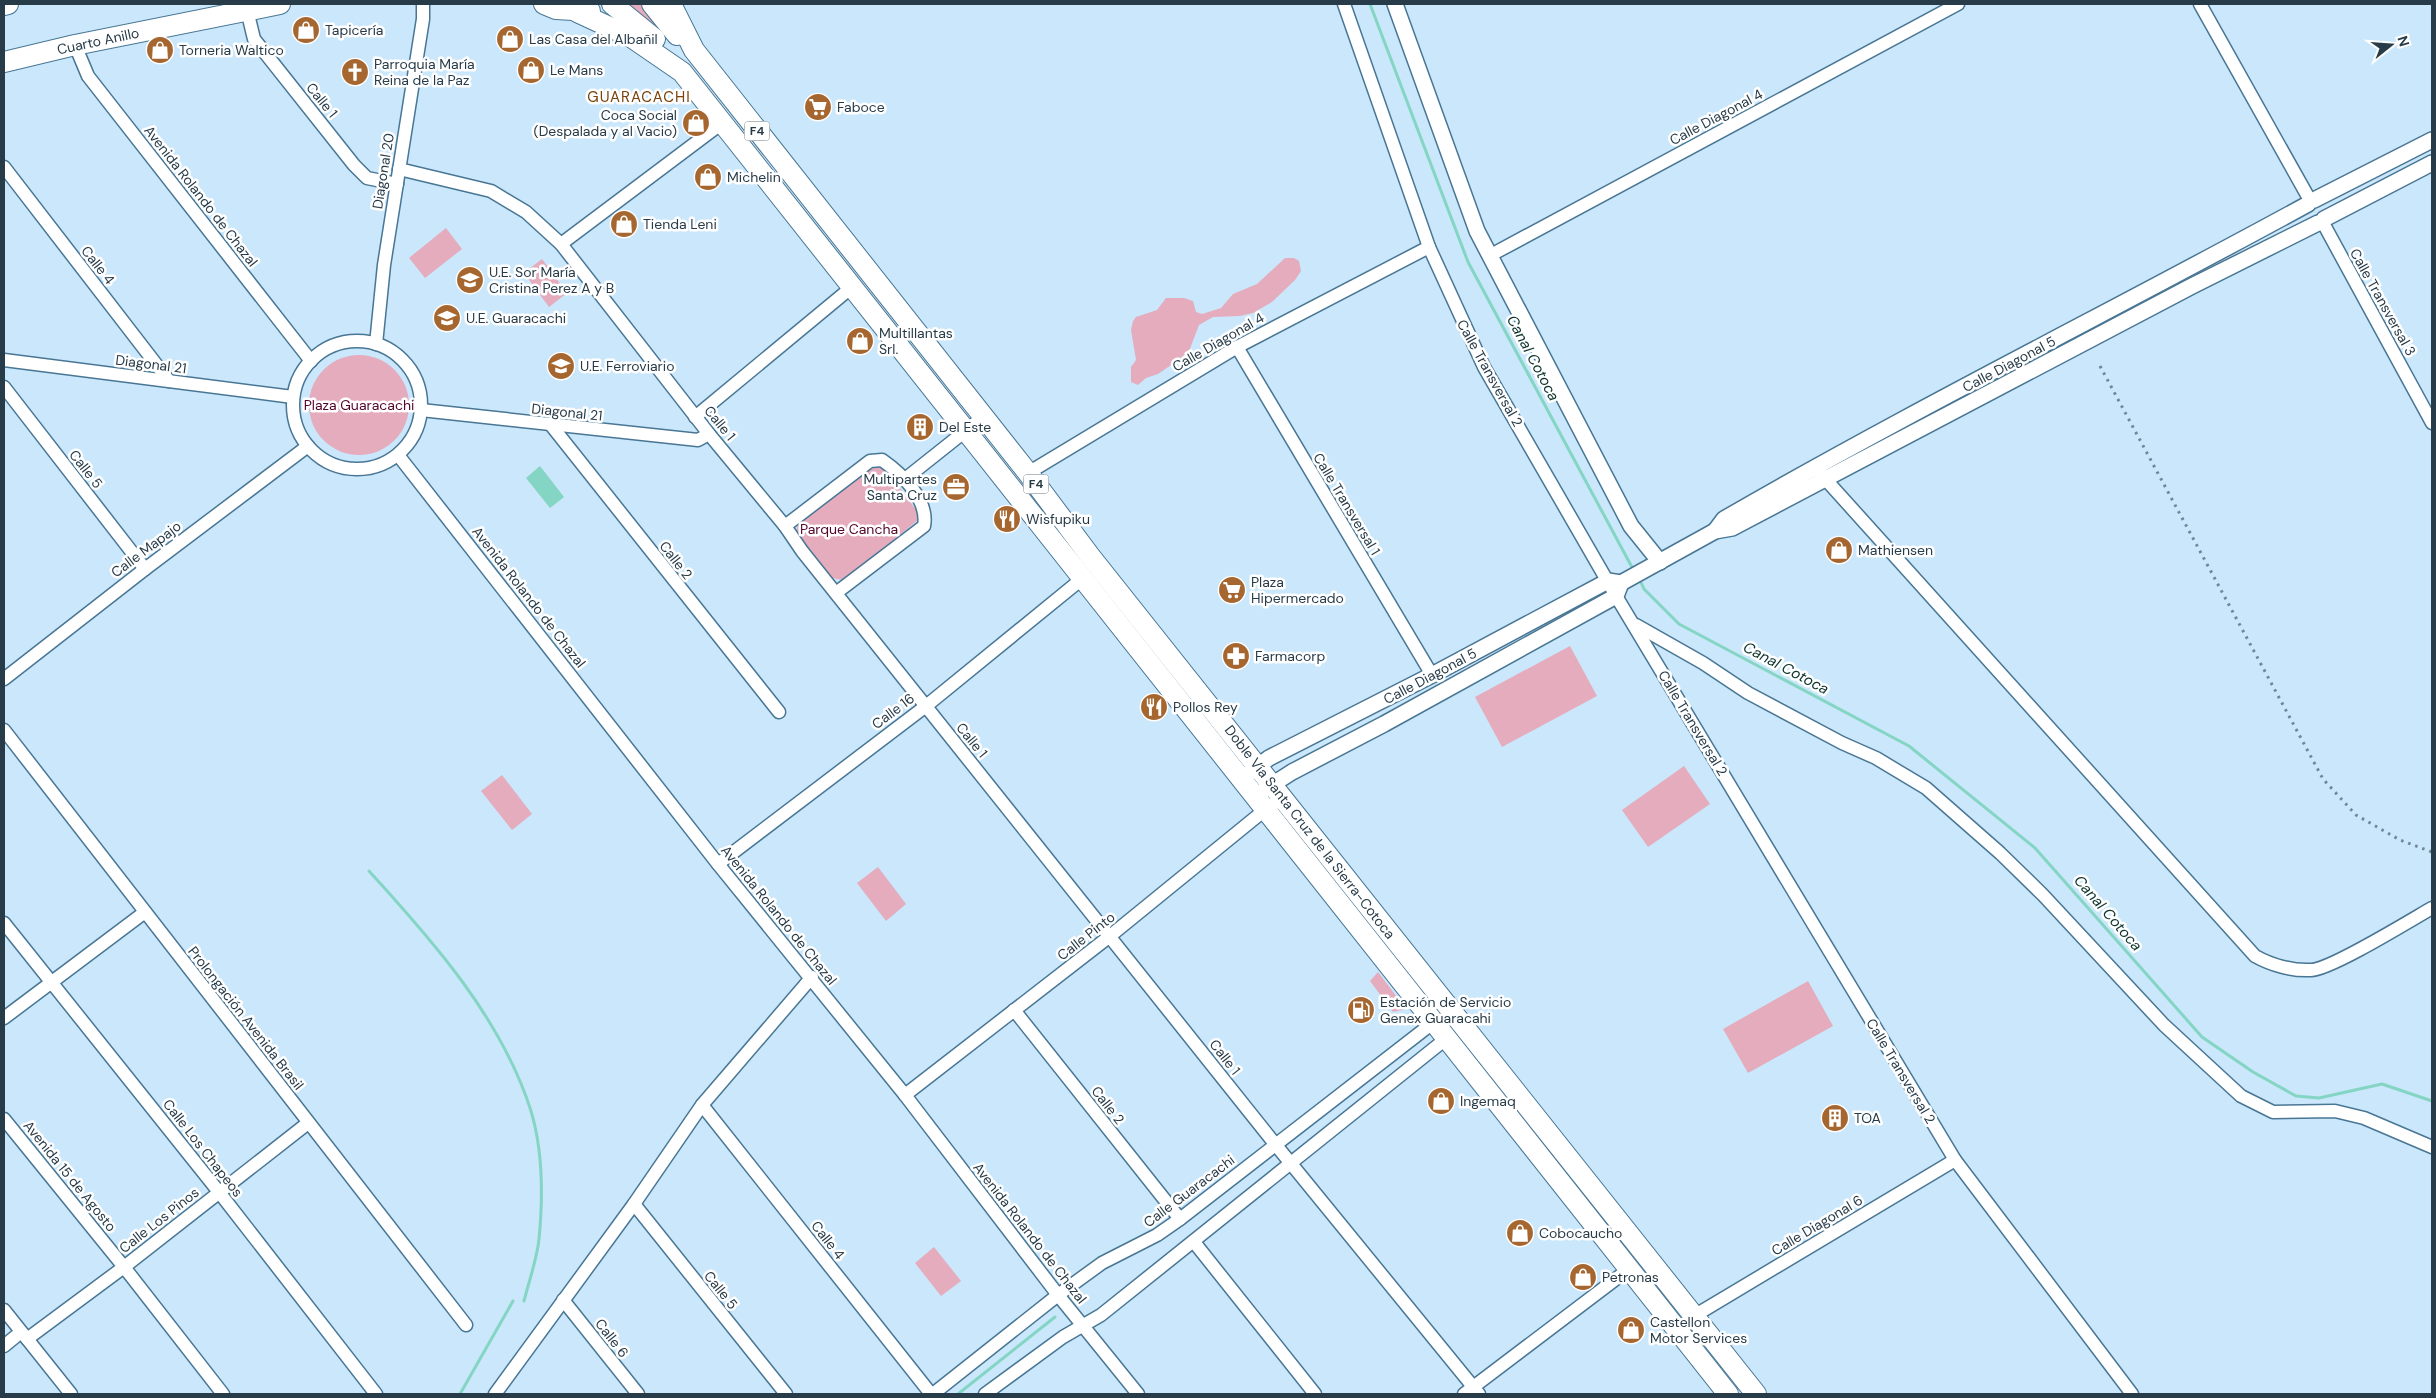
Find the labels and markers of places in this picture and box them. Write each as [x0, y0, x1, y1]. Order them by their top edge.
shop icon: Tapicería [291, 15, 321, 45]
place label: Tapicería [325, 21, 383, 39]
shop icon: Las Casa del Albañil [495, 24, 525, 54]
place label: Las Casa del Albañil [529, 30, 658, 48]
shop icon: Torneria Waltico [145, 35, 175, 65]
place label: Torneria Waltico [179, 41, 284, 59]
place label: Parroquia María Reina de la Paz [374, 55, 475, 89]
shop icon: Le Mans [516, 55, 546, 85]
church icon: Parroquia María Reina de la Paz [340, 57, 370, 87]
place label: Le Mans [550, 61, 603, 79]
supermarket icon: Faboce [803, 92, 833, 122]
place label: Faboce [837, 98, 885, 116]
place label: Coca Social (Despalada y al Vacio) [533, 106, 677, 140]
shop icon: Coca Social (Despalada y al Vacio) [681, 108, 711, 138]
shop icon: Michelin [693, 162, 723, 192]
place label: Michelin [727, 168, 781, 186]
shop icon: Tienda Leni [609, 209, 639, 239]
place label: Tienda Leni [643, 215, 717, 233]
place label: U.E. Sor María Cristina Perez A y B [489, 263, 614, 297]
school or university icon: U.E. Sor María Cristina Perez A y B [455, 265, 485, 295]
school or university icon: U.E. Guaracachi [432, 303, 462, 333]
place label: U.E. Guaracachi [466, 309, 566, 327]
place label: Multillantas Srl. [879, 324, 953, 358]
shop icon: Multillantas Srl. [845, 326, 875, 356]
school or university icon: U.E. Ferroviario [546, 351, 576, 381]
place label: U.E. Ferroviario [580, 357, 674, 375]
building icon: Del Este [905, 412, 935, 442]
place label: Del Este [939, 418, 991, 436]
place label: Multipartes Santa Cruz [863, 470, 937, 504]
office icon: Multipartes Santa Cruz [941, 472, 971, 502]
restaurant icon: Wisfupiku [992, 504, 1022, 534]
place label: Wisfupiku [1026, 510, 1090, 528]
shop icon: Mathiensen [1824, 535, 1854, 565]
place label: Mathiensen [1858, 541, 1933, 559]
place label: Plaza Hipermercado [1251, 573, 1344, 607]
supermarket icon: Plaza Hipermercado [1217, 575, 1247, 605]
pharmacy icon: Farmacorp [1221, 641, 1251, 671]
place label: Farmacorp [1255, 647, 1325, 665]
restaurant icon: Pollos Rey [1139, 692, 1169, 722]
place label: Pollos Rey [1173, 698, 1238, 716]
place label: Estación de Servicio Genex Guaracahi [1380, 993, 1511, 1027]
fuel station icon: Estación de Servicio Genex Guaracahi [1346, 995, 1376, 1025]
shop icon: Ingemaq [1426, 1086, 1456, 1116]
place label: Ingemaq [1460, 1092, 1516, 1110]
building icon: TOA [1820, 1103, 1850, 1133]
place label: TOA [1854, 1109, 1881, 1127]
shop icon: Cobocaucho [1505, 1218, 1535, 1248]
place label: Cobocaucho [1539, 1224, 1622, 1242]
shop icon: Petronas [1568, 1262, 1598, 1292]
place label: Petronas [1602, 1268, 1659, 1286]
place label: Castellon Motor Services [1650, 1313, 1747, 1347]
shop icon: Castellon Motor Services [1616, 1315, 1646, 1345]

